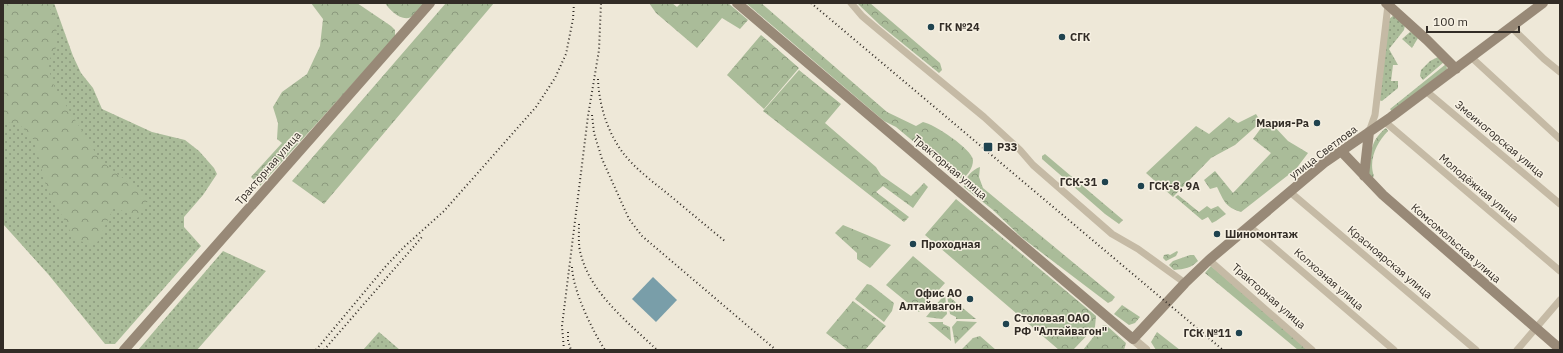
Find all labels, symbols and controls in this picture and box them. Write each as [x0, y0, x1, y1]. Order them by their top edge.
scale bar [1427, 8, 1519, 34]
text: 100 m [1433, 14, 1468, 29]
place label: ГК №24 [939, 20, 980, 34]
marker: ГК №24 [926, 22, 936, 32]
place label: СГК [1070, 30, 1090, 44]
marker: СГК [1057, 32, 1067, 42]
street label: Змеиногорская улица [1452, 97, 1548, 181]
place label: Мария-Ра [1256, 116, 1309, 130]
marker: Мария-Ра [1312, 118, 1322, 128]
street label: улица Светлова [1286, 122, 1360, 182]
street label: Тракторная улица [232, 128, 304, 208]
street label: Тракторная улица [910, 132, 990, 202]
place label: РЗЗ [997, 140, 1018, 154]
marker: РЗЗ [982, 141, 994, 153]
street label: Молодёжная улица [1436, 151, 1522, 225]
place label: ГСК-31 [1060, 175, 1097, 189]
marker: ГСК-31 [1100, 177, 1110, 187]
place label: ГСК-8, 9А [1149, 179, 1200, 193]
marker: ГСК-8, 9А [1136, 181, 1146, 191]
street label: Комсомольская улица [1408, 200, 1504, 286]
street label: Красноярская улица [1345, 222, 1435, 302]
place label: Шиномонтаж [1225, 227, 1299, 241]
marker: Шиномонтаж [1212, 229, 1222, 239]
place label: Проходная [921, 237, 980, 251]
marker: Проходная [908, 239, 918, 249]
street label: Колхозная улица [1291, 245, 1367, 313]
street label: Тракторная улица [1229, 260, 1309, 332]
place label: Офис АО Алтайвагон [899, 286, 962, 313]
marker: Офис АО Алтайвагон [965, 294, 975, 304]
place label: Столовая ОАО РФ "Алтайвагон" [1014, 311, 1107, 338]
marker: Столовая ОАО РФ "Алтайвагон" [1001, 319, 1011, 329]
place label: ГСК №11 [1184, 326, 1231, 340]
marker: ГСК №11 [1234, 328, 1244, 338]

